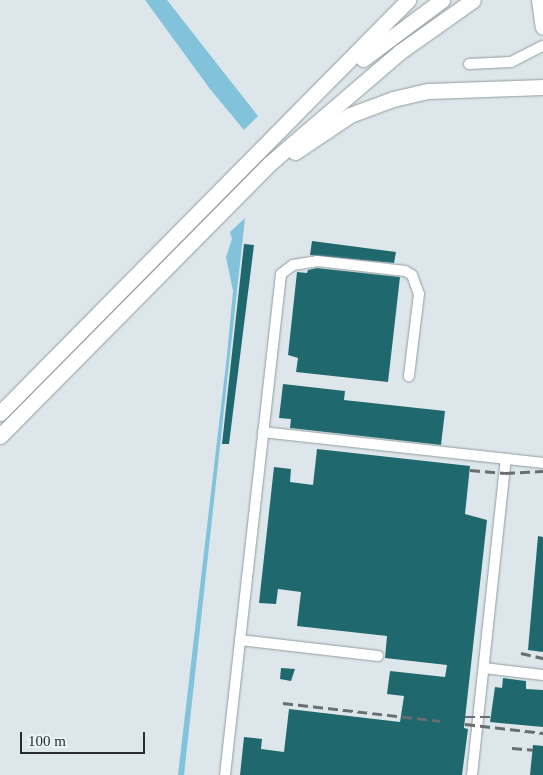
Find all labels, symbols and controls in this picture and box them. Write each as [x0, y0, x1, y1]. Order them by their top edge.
scale bar [22, 722, 148, 754]
text: 100 m [28, 733, 66, 749]

